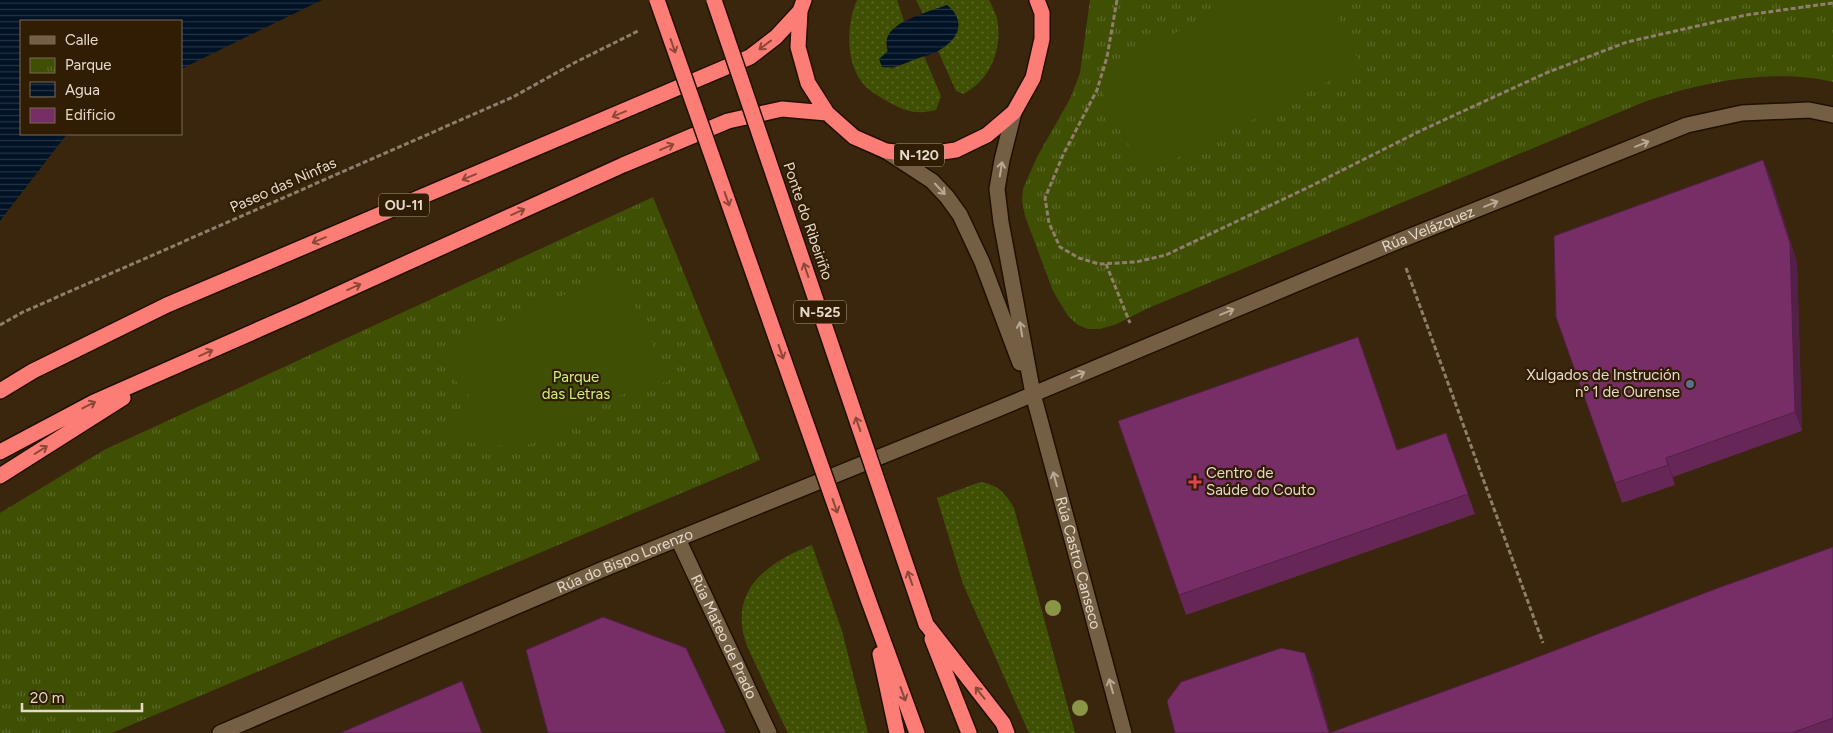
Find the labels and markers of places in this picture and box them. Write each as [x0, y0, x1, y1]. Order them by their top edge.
place label: Xulgados de Instrución nº 1 de Ourense [1527, 366, 1680, 401]
marker: Xulgados de Instrución nº 1 de Ourense [1684, 378, 1696, 390]
place label: Centro de Saúde do Couto [1206, 464, 1316, 499]
marker: Centro de Saúde do Couto [1188, 475, 1202, 489]

